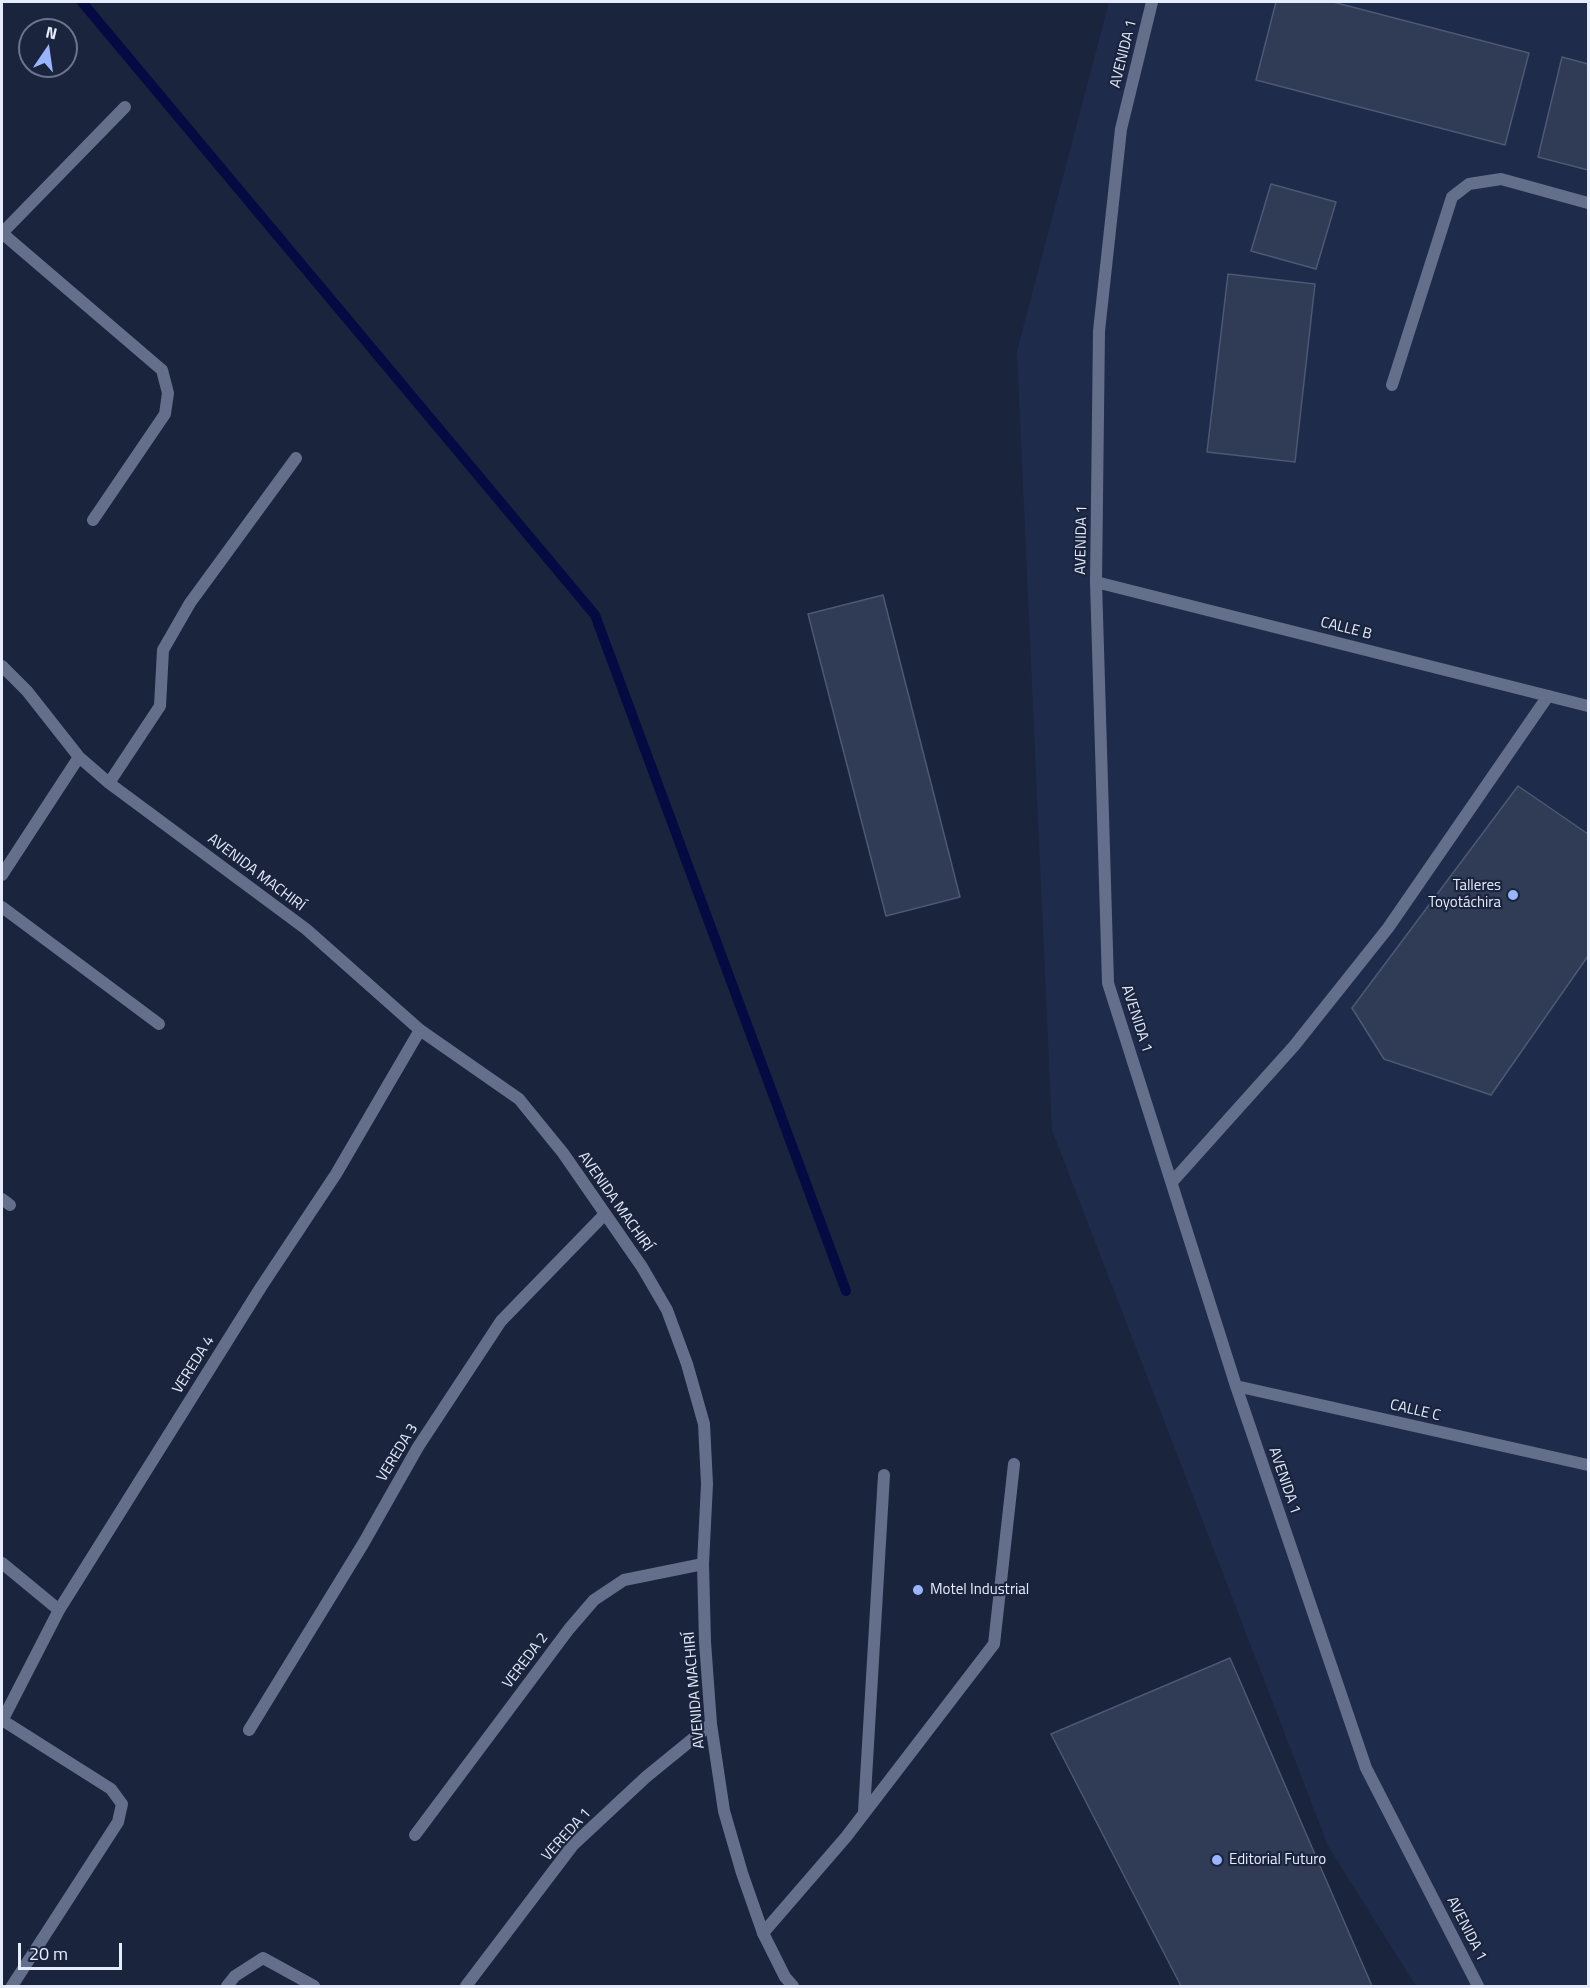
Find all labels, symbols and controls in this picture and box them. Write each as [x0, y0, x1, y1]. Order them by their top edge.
north arrow [18, 18, 78, 78]
street label: AVENIDA 1 [1107, 18, 1141, 90]
text: N [43, 19, 60, 45]
street label: AVENIDA 1 [1072, 505, 1092, 575]
street label: CALLE B [1318, 614, 1374, 644]
street label: AVENIDA MACHIRÍ [204, 831, 308, 915]
place label: Talleres Toyotáchira [1428, 877, 1501, 912]
marker: Talleres Toyotáchira [1506, 888, 1520, 902]
street label: AVENIDA 1 [1117, 983, 1155, 1055]
street label: AVENIDA MACHIRÍ [574, 1149, 656, 1255]
street label: VEREDA 4 [169, 1333, 219, 1397]
street label: CALLE C [1388, 1396, 1442, 1426]
street label: VEREDA 3 [374, 1421, 422, 1485]
street label: AVENIDA 1 [1264, 1445, 1304, 1517]
place label: Motel Industrial [930, 1581, 1029, 1599]
marker: Motel Industrial [911, 1583, 925, 1597]
street label: VEREDA 2 [499, 1630, 553, 1692]
street label: AVENIDA MACHIRÍ [681, 1631, 709, 1749]
street label: VEREDA 1 [539, 1805, 595, 1865]
place label: Editorial Futuro [1229, 1851, 1326, 1869]
marker: Editorial Futuro [1210, 1853, 1224, 1867]
street label: AVENIDA 1 [1442, 1894, 1490, 1964]
scale bar [21, 1931, 124, 1969]
text: 20 m [29, 1940, 68, 1967]

